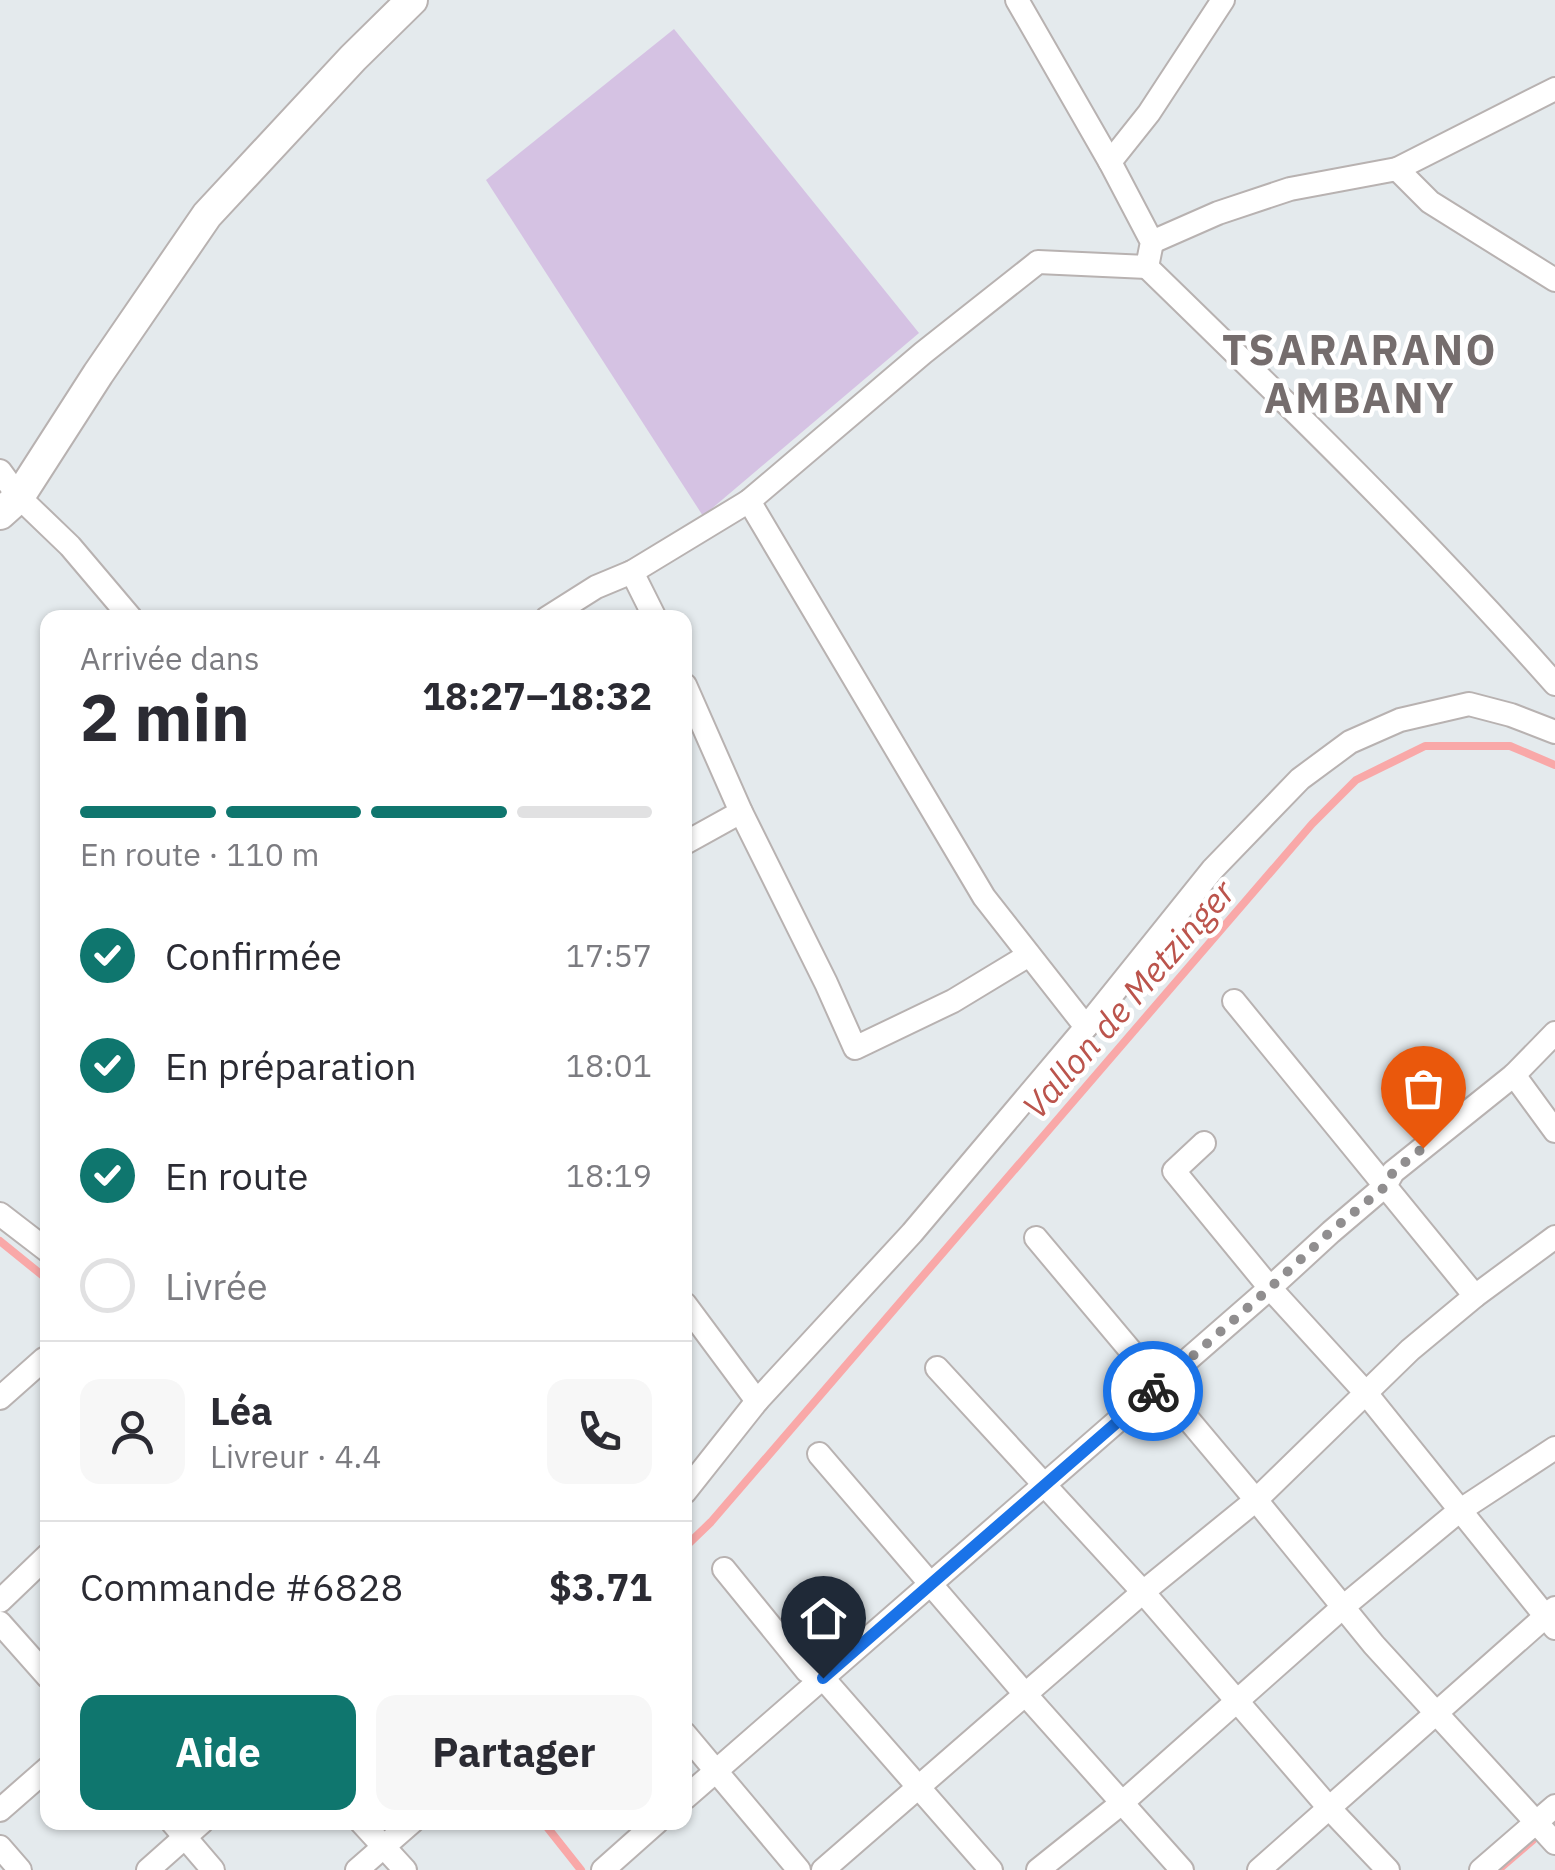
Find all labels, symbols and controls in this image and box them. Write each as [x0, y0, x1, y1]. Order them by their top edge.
district label: TSARARANO AMBANY [1222, 322, 1498, 425]
text: Arrivée dans [80, 637, 260, 679]
text: 18:27–18:32 [422, 671, 652, 720]
text: 2 min [80, 674, 250, 759]
text: En route · 110 m [80, 833, 319, 875]
water label: Vallon de Metzinger [1012, 869, 1245, 1128]
icon: check [80, 928, 135, 983]
text: Confirmée [165, 931, 342, 980]
text: 17:57 [566, 934, 652, 976]
icon: check [80, 1038, 135, 1093]
text: En préparation [165, 1041, 417, 1090]
text: 18:01 [566, 1044, 652, 1086]
pin [1381, 1046, 1466, 1149]
icon: bag [1396, 1061, 1451, 1116]
icon: check [80, 1148, 135, 1203]
text: En route [165, 1151, 308, 1200]
text: 18:19 [566, 1154, 652, 1196]
text: Livrée [165, 1261, 268, 1310]
courier [1103, 1341, 1203, 1441]
icon: bike [1126, 1364, 1181, 1419]
button: person [80, 1379, 185, 1484]
button: phone [547, 1379, 652, 1484]
text: Léa [210, 1386, 273, 1435]
text: Livreur · 4.4 [210, 1435, 382, 1477]
text: Commande #6828 [80, 1562, 403, 1611]
text: $3.71 [549, 1562, 652, 1611]
pin [781, 1576, 866, 1679]
icon: home [796, 1591, 851, 1646]
button: Aide [80, 1695, 356, 1810]
button: Partager [376, 1695, 652, 1810]

